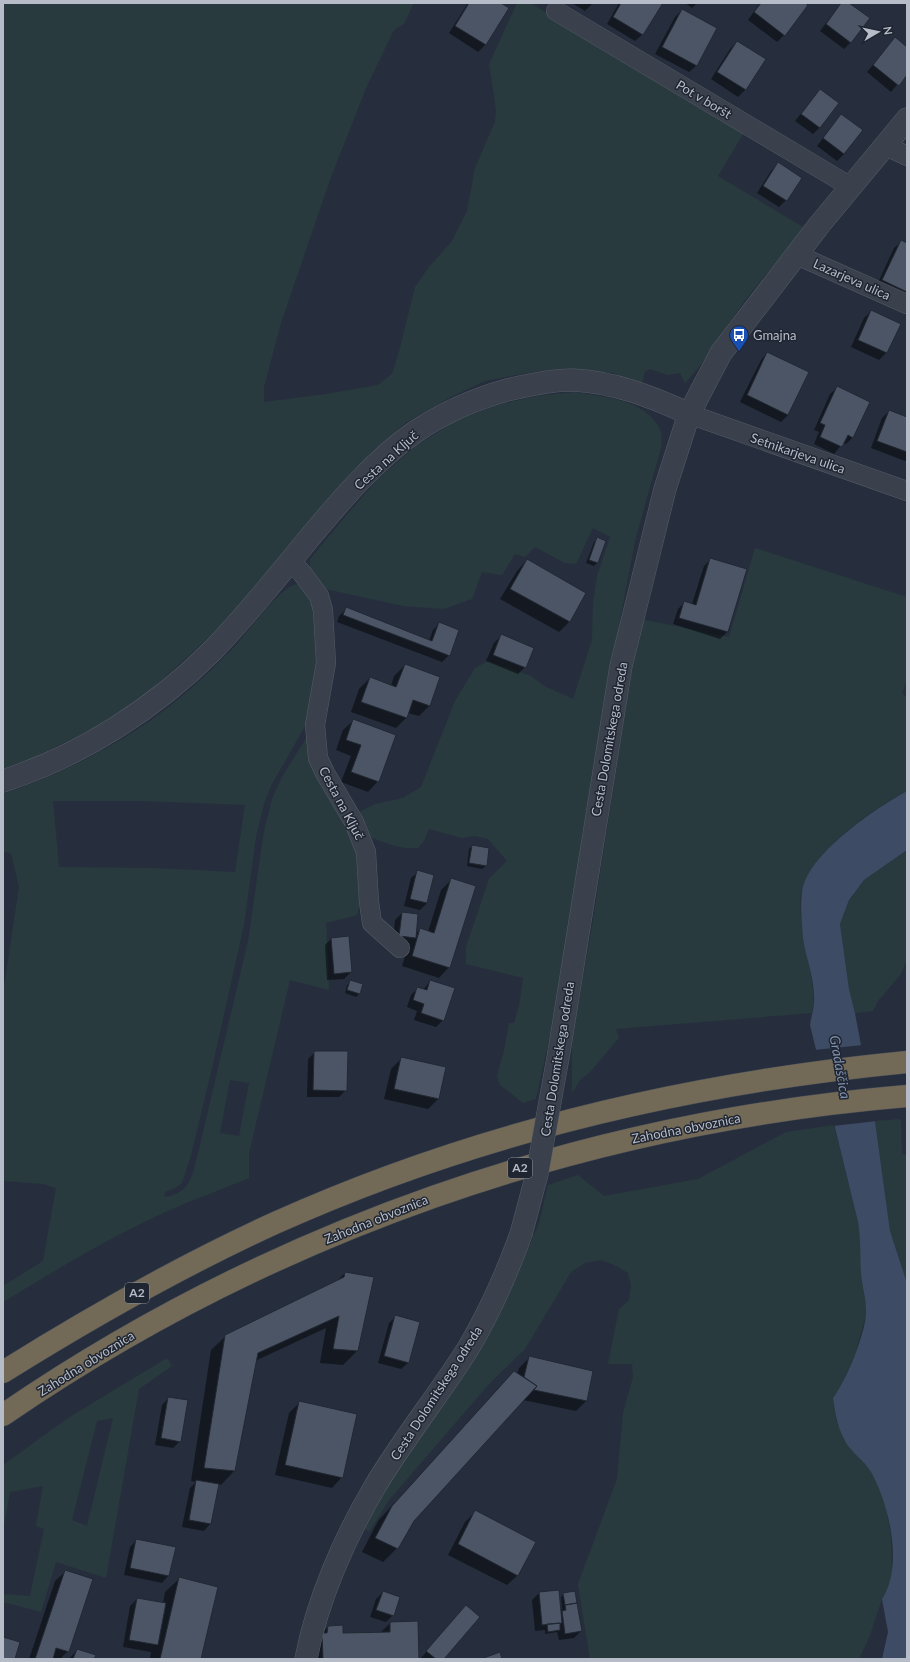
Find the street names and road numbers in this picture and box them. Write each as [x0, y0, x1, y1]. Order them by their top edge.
street label: Pot v boršt [673, 76, 735, 122]
street label: Lazarjeva ulica [811, 255, 893, 303]
street label: Cesta na Ključ [351, 427, 421, 493]
street label: Setnikarjeva ulica [749, 429, 847, 477]
street label: Cesta Dolomitskega odreda [588, 661, 630, 817]
street label: Cesta na Ključ [316, 764, 368, 842]
street label: Cesta Dolomitskega odreda [537, 980, 577, 1138]
street label: Zahodna obvoznica [630, 1110, 742, 1146]
road number: A2 [508, 1158, 532, 1178]
street label: Zahodna obvoznica [322, 1191, 430, 1247]
road number: A2 [125, 1283, 149, 1303]
street label: Cesta Dolomitskega odreda [387, 1323, 485, 1463]
street label: Zahodna obvoznica [35, 1327, 137, 1399]

